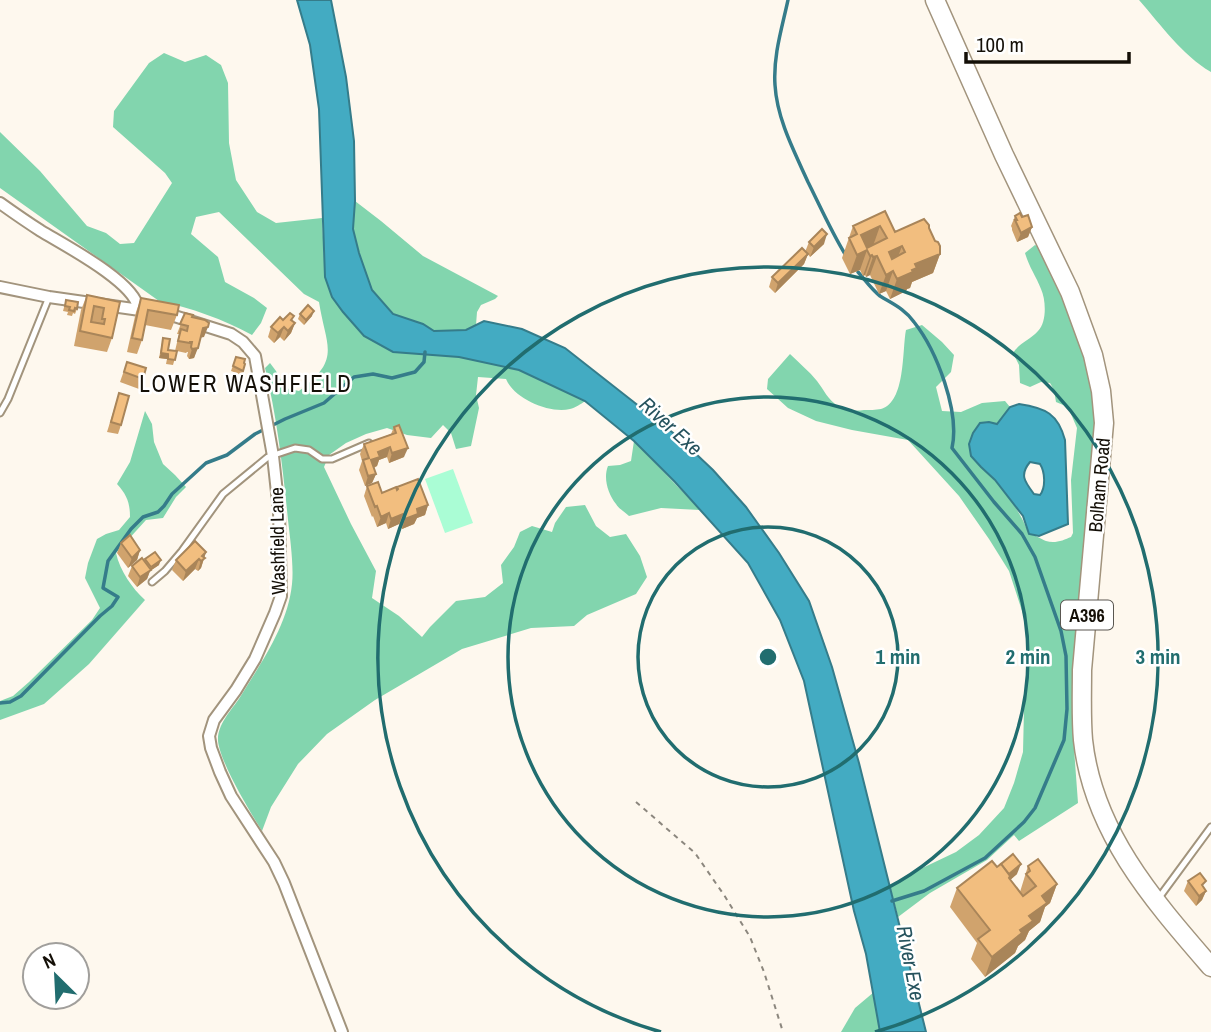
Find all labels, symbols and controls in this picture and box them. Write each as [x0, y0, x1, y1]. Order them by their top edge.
scale bar [966, 21, 1129, 65]
text: 100 m [976, 30, 1024, 59]
district label: LOWER WASHFIELD [139, 368, 353, 399]
water label: River Exe [633, 390, 709, 462]
street label: Bolham Road [1082, 437, 1116, 533]
street label: Washfield Lane [263, 487, 291, 595]
road number: A396 [1061, 600, 1113, 630]
text: 1 min [876, 642, 920, 671]
text: 2 min [1006, 642, 1050, 671]
text: 3 min [1136, 642, 1180, 671]
centre of rings [756, 645, 780, 669]
water label: River Exe [890, 923, 932, 1003]
north arrow [21, 941, 91, 1011]
text: N [39, 946, 60, 975]

